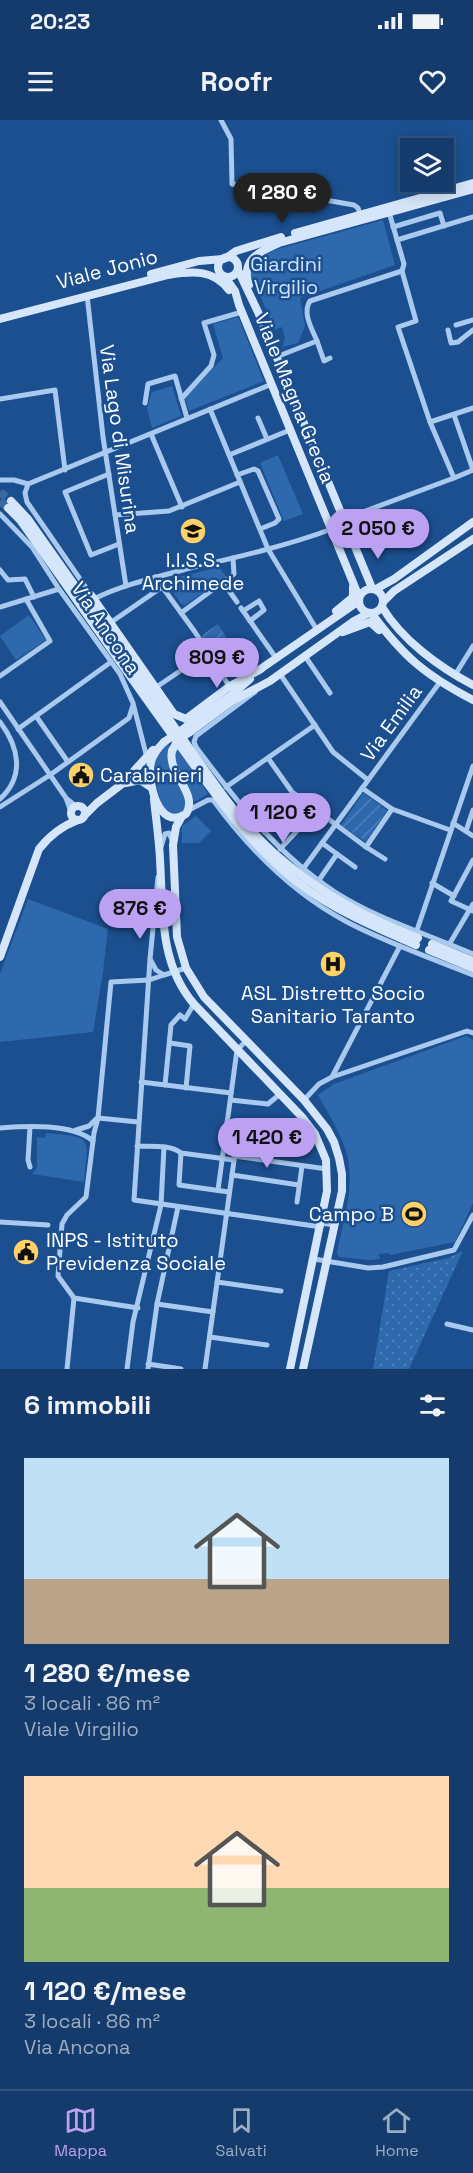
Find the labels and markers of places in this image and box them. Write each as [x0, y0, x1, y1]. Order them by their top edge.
pin: 1 280 € [227, 173, 337, 224]
pin: 2 050 € [323, 509, 433, 560]
school or university icon: I.I.S.S. Archimede [178, 516, 208, 546]
place label: I.I.S.S. Archimede [142, 547, 244, 596]
pin: 809 € [175, 638, 259, 689]
public building icon: Carabinieri [66, 760, 96, 790]
place label: Carabinieri [100, 762, 202, 788]
pin: 1 120 € [228, 793, 338, 844]
pin: 876 € [98, 889, 182, 940]
hospital icon: ASL Distretto Socio Sanitario Taranto [318, 949, 348, 979]
place label: ASL Distretto Socio Sanitario Taranto [241, 980, 425, 1029]
pin: 1 420 € [212, 1118, 322, 1169]
sports icon: Campo B [399, 1199, 429, 1229]
place label: Campo B [309, 1201, 394, 1227]
place label: INPS - Istituto Previdenza Sociale [46, 1227, 226, 1276]
public building icon: INPS - Istituto Previdenza Sociale [11, 1237, 41, 1267]

